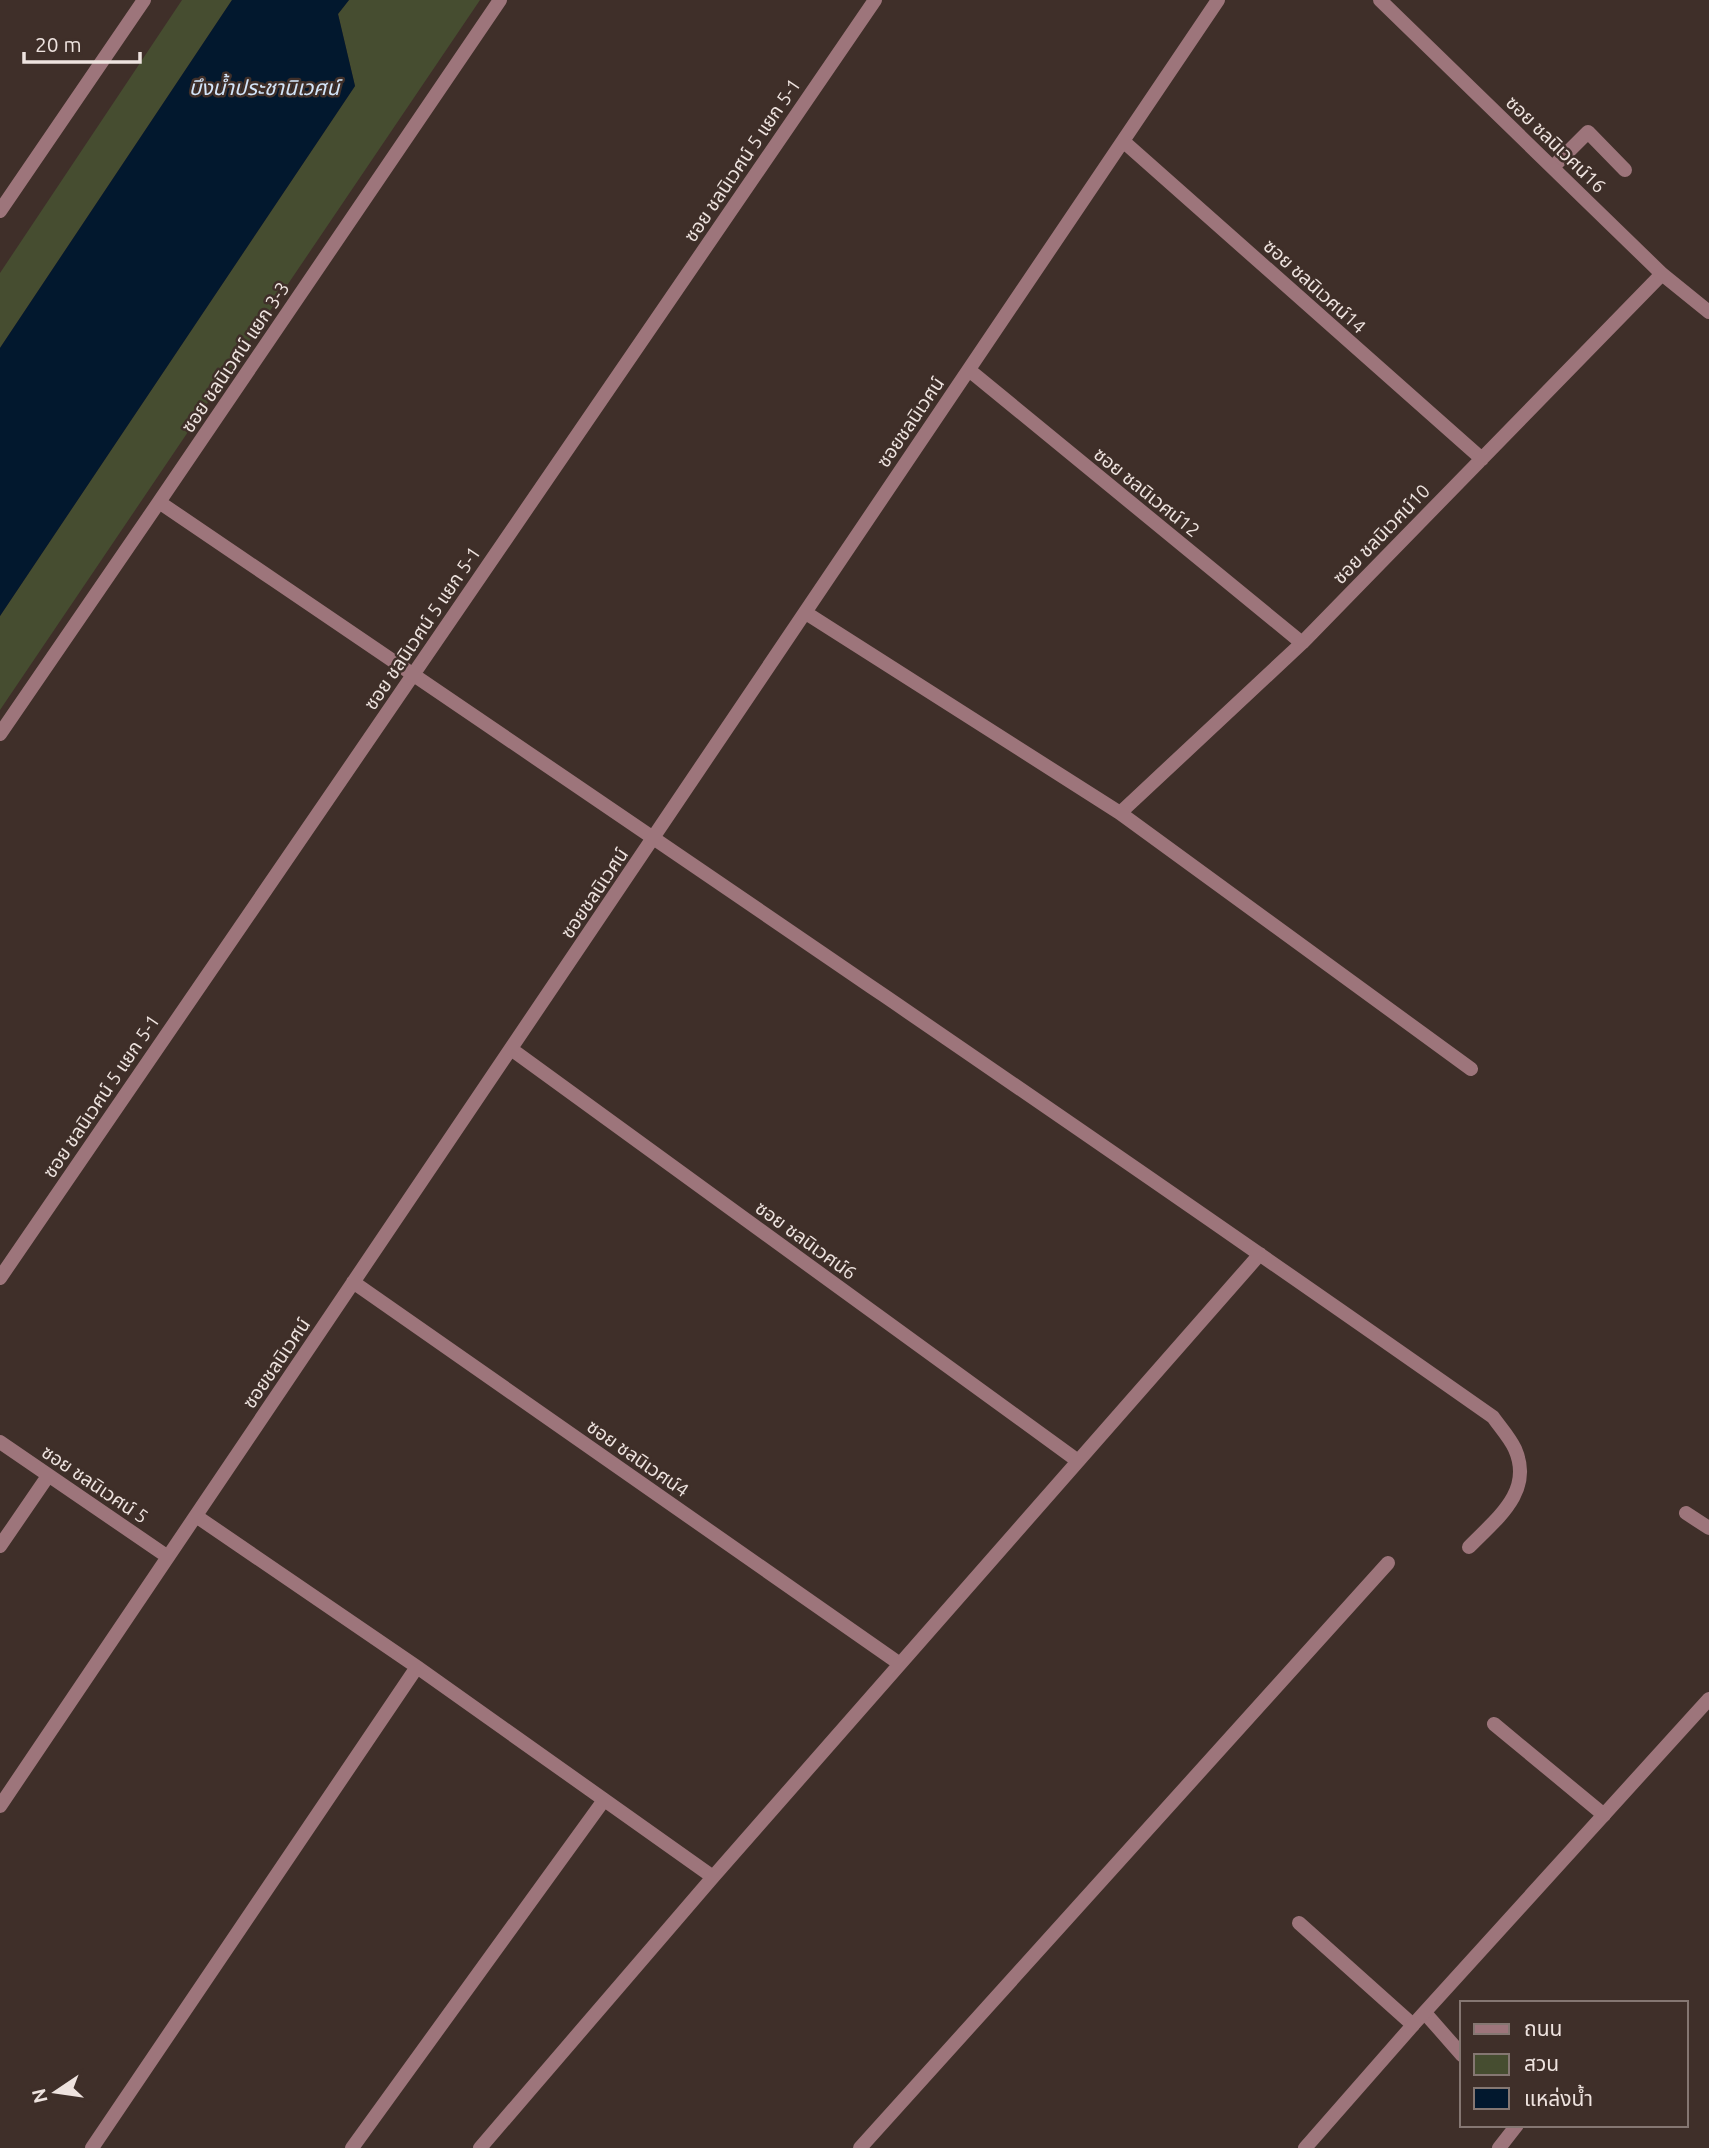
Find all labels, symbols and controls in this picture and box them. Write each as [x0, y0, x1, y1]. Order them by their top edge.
scale bar [24, 21, 140, 65]
text: 20 m [35, 32, 82, 56]
water label: บึงน้ำประชานิเวศน์ [189, 73, 343, 99]
street label: ซอย ชลนิเวศน์ 5 แยก 5-1 [679, 74, 805, 246]
street label: ซอย ชลนิเวศน์16 [1502, 91, 1610, 197]
street label: ซอย ชลนิเวศน์14 [1259, 234, 1371, 338]
street label: ซอย ชลนิเวศน์ แยก 3-3 [176, 278, 294, 436]
street label: ซอยชลนิเวศน์ [872, 373, 948, 471]
street label: ซอย ชลนิเวศน์12 [1090, 443, 1204, 541]
street label: ซอย ชลนิเวศน์10 [1328, 480, 1434, 588]
street label: ซอย ชลนิเวศน์ 5 แยก 5-1 [359, 542, 485, 714]
street label: ซอยชลนิเวศน์ [556, 844, 632, 942]
street label: ซอย ชลนิเวศน์ 5 แยก 5-1 [38, 1010, 164, 1182]
street label: ซอย ชลนิเวศน์6 [751, 1196, 861, 1284]
street label: ซอยชลนิเวศน์ [238, 1314, 314, 1412]
street label: ซอย ชลนิเวศน์4 [583, 1415, 693, 1501]
street label: ซอย ชลนิเวศน์ 5 [38, 1440, 152, 1528]
legend [1460, 2001, 1688, 2127]
text: ถนน [1524, 2016, 1562, 2040]
text: สวน [1524, 2051, 1559, 2075]
north arrow [21, 2057, 91, 2127]
text: แหล่งน้ำ [1524, 2084, 1593, 2110]
text: N [27, 2086, 52, 2105]

